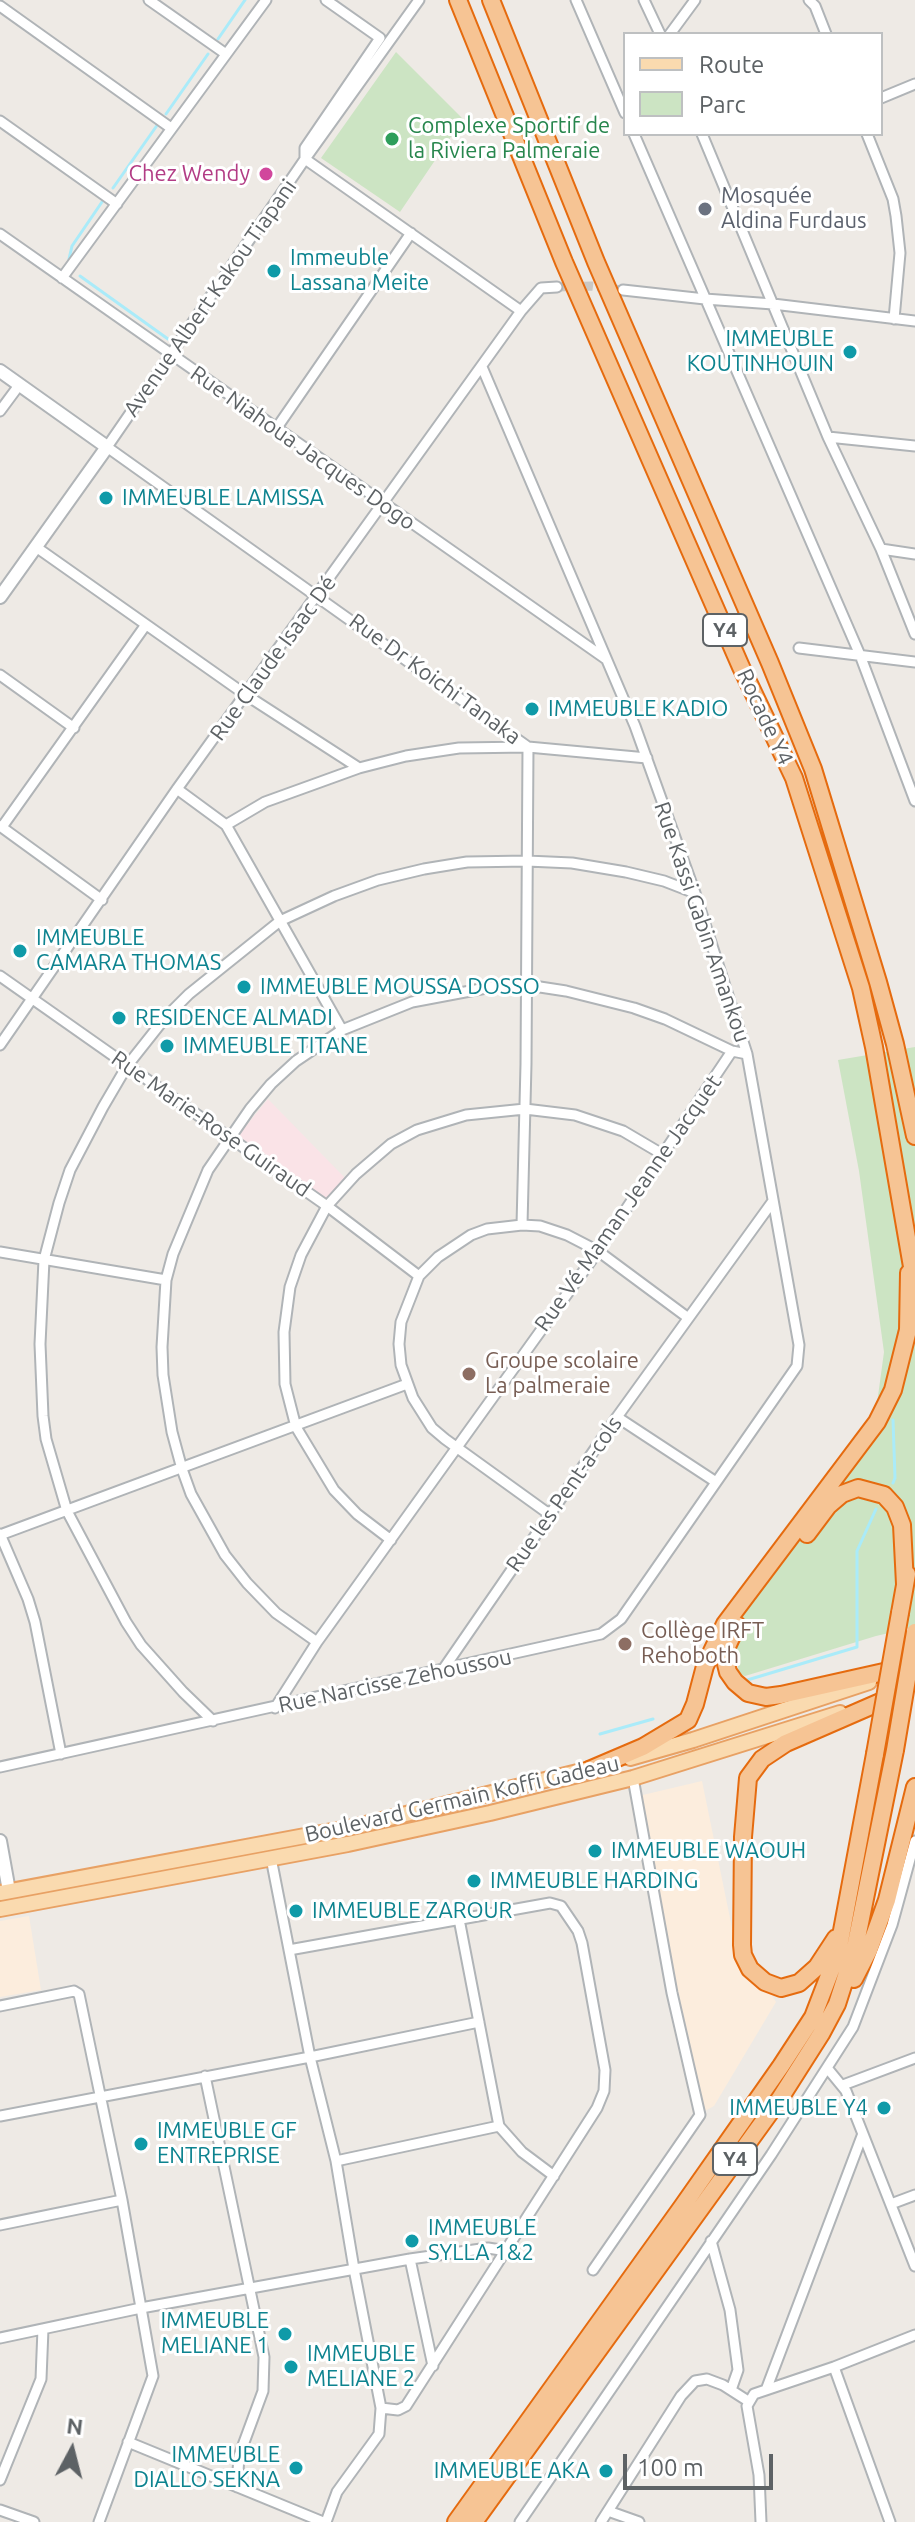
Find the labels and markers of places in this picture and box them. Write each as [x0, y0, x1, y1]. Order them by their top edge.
place label: Complexe Sportif de la Riviera Palmeraie [408, 113, 610, 164]
marker: Complexe Sportif de la Riviera Palmeraie [383, 130, 401, 148]
place label: Chez Wendy [128, 161, 250, 187]
marker: Chez Wendy [257, 165, 275, 183]
place label: Mosquée Aldina Furdaus [721, 183, 867, 234]
marker: Mosquée Aldina Furdaus [696, 200, 714, 218]
place label: Immeuble Lassana Meite [290, 245, 429, 296]
marker: Immeuble Lassana Meite [265, 262, 283, 280]
place label: IMMEUBLE KOUTINHOUIN [687, 326, 834, 378]
marker: IMMEUBLE KOUTINHOUIN [841, 343, 859, 361]
place label: IMMEUBLE LAMISSA [122, 485, 324, 511]
marker: IMMEUBLE LAMISSA [97, 489, 115, 507]
place label: IMMEUBLE KADIO [548, 696, 728, 722]
marker: IMMEUBLE KADIO [523, 700, 541, 718]
place label: IMMEUBLE CAMARA THOMAS [36, 925, 221, 976]
marker: IMMEUBLE CAMARA THOMAS [11, 942, 29, 960]
place label: IMMEUBLE MOUSSA DOSSO [260, 974, 540, 1000]
marker: IMMEUBLE MOUSSA DOSSO [235, 978, 253, 996]
place label: RESIDENCE ALMADI [135, 1005, 333, 1031]
marker: RESIDENCE ALMADI [110, 1009, 128, 1027]
place label: IMMEUBLE TITANE [183, 1033, 368, 1059]
marker: IMMEUBLE TITANE [158, 1037, 176, 1055]
place label: Groupe scolaire La palmeraie [485, 1348, 639, 1400]
marker: Groupe scolaire La palmeraie [460, 1365, 478, 1383]
place label: Collège IRFT Rehoboth [641, 1618, 764, 1670]
marker: Collège IRFT Rehoboth [616, 1635, 634, 1653]
place label: IMMEUBLE WAOUH [611, 1838, 806, 1864]
marker: IMMEUBLE WAOUH [586, 1842, 604, 1860]
place label: IMMEUBLE HARDING [490, 1868, 698, 1894]
marker: IMMEUBLE HARDING [465, 1872, 483, 1890]
place label: IMMEUBLE ZAROUR [312, 1898, 512, 1924]
marker: IMMEUBLE ZAROUR [287, 1902, 305, 1920]
place label: IMMEUBLE Y4 [729, 2095, 868, 2121]
marker: IMMEUBLE Y4 [875, 2099, 893, 2117]
place label: IMMEUBLE GF ENTREPRISE [157, 2118, 297, 2170]
marker: IMMEUBLE GF ENTREPRISE [132, 2135, 150, 2153]
place label: IMMEUBLE SYLLA 1&2 [428, 2215, 537, 2266]
marker: IMMEUBLE SYLLA 1&2 [403, 2232, 421, 2250]
place label: IMMEUBLE MELIANE 1 [160, 2308, 269, 2360]
marker: IMMEUBLE MELIANE 1 [276, 2325, 294, 2343]
place label: IMMEUBLE MELIANE 2 [307, 2341, 416, 2392]
marker: IMMEUBLE MELIANE 2 [282, 2358, 300, 2376]
place label: IMMEUBLE DIALLO SEKNA [133, 2442, 280, 2494]
place label: IMMEUBLE AKA [434, 2458, 590, 2484]
marker: IMMEUBLE DIALLO SEKNA [287, 2459, 305, 2477]
marker: IMMEUBLE AKA [597, 2462, 615, 2480]

